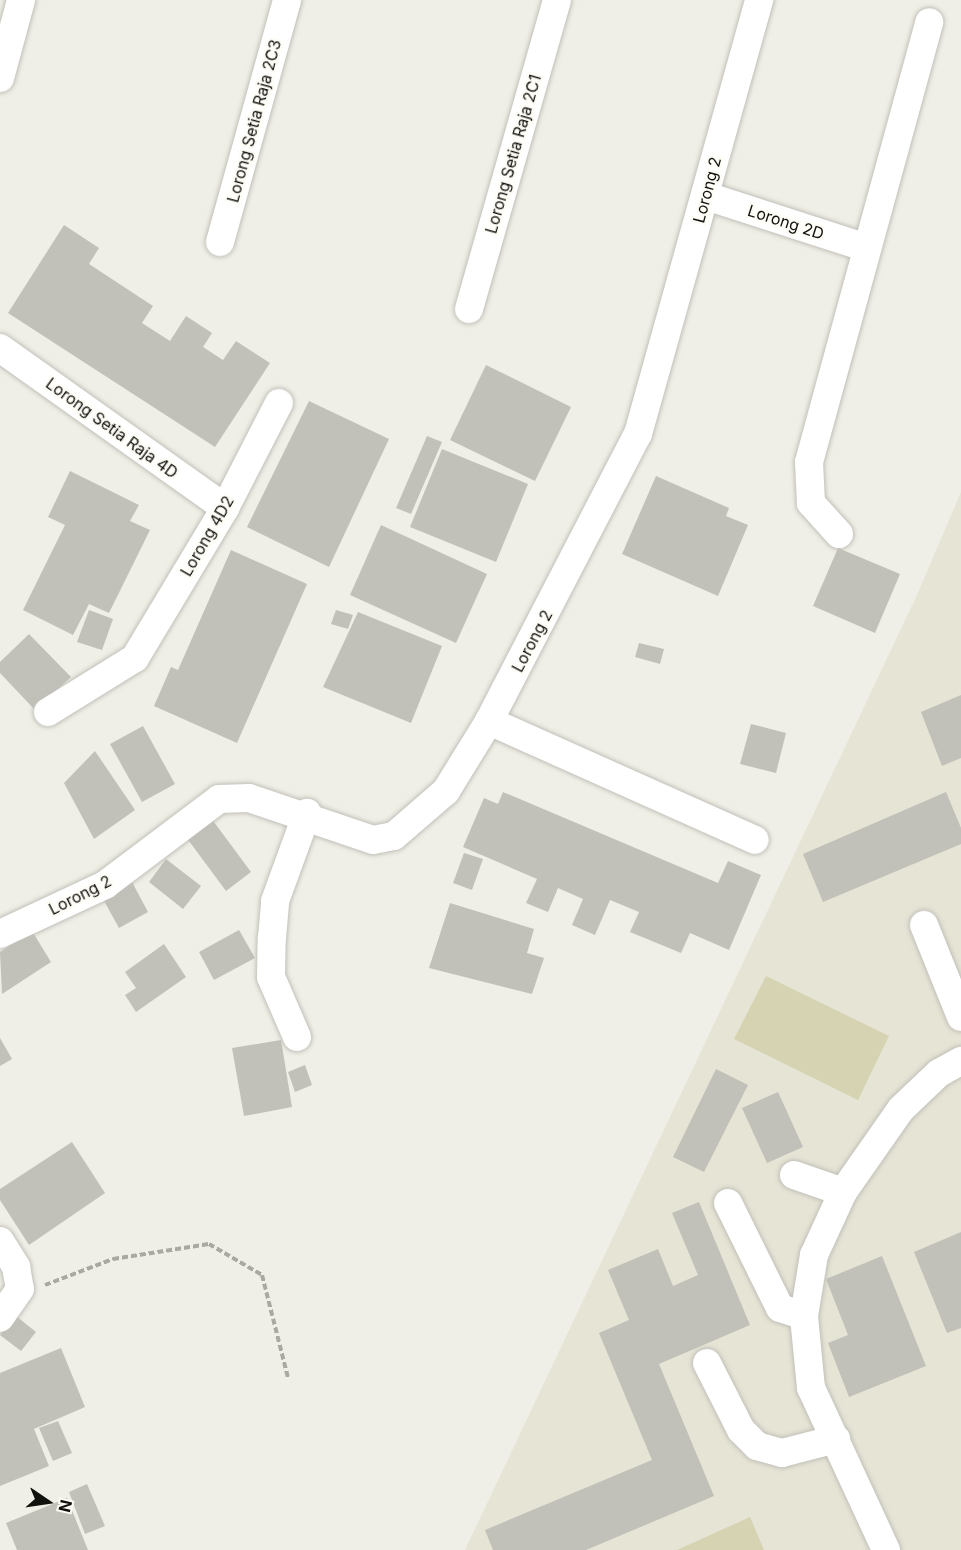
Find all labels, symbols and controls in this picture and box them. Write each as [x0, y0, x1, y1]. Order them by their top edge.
street label: Lorong Setia Raja 2C3 [223, 37, 285, 205]
street label: Lorong Setia Raja 2C1 [481, 72, 545, 236]
street label: Lorong 2 [689, 155, 725, 225]
street label: Lorong 2D [745, 201, 827, 243]
street label: Lorong Setia Raja 4D [42, 374, 182, 482]
street label: Lorong 4D2 [176, 492, 238, 580]
street label: Lorong 2 [508, 607, 556, 675]
street label: Lorong 2 [46, 871, 114, 919]
north arrow [18, 1472, 78, 1532]
text: N [54, 1498, 77, 1514]

